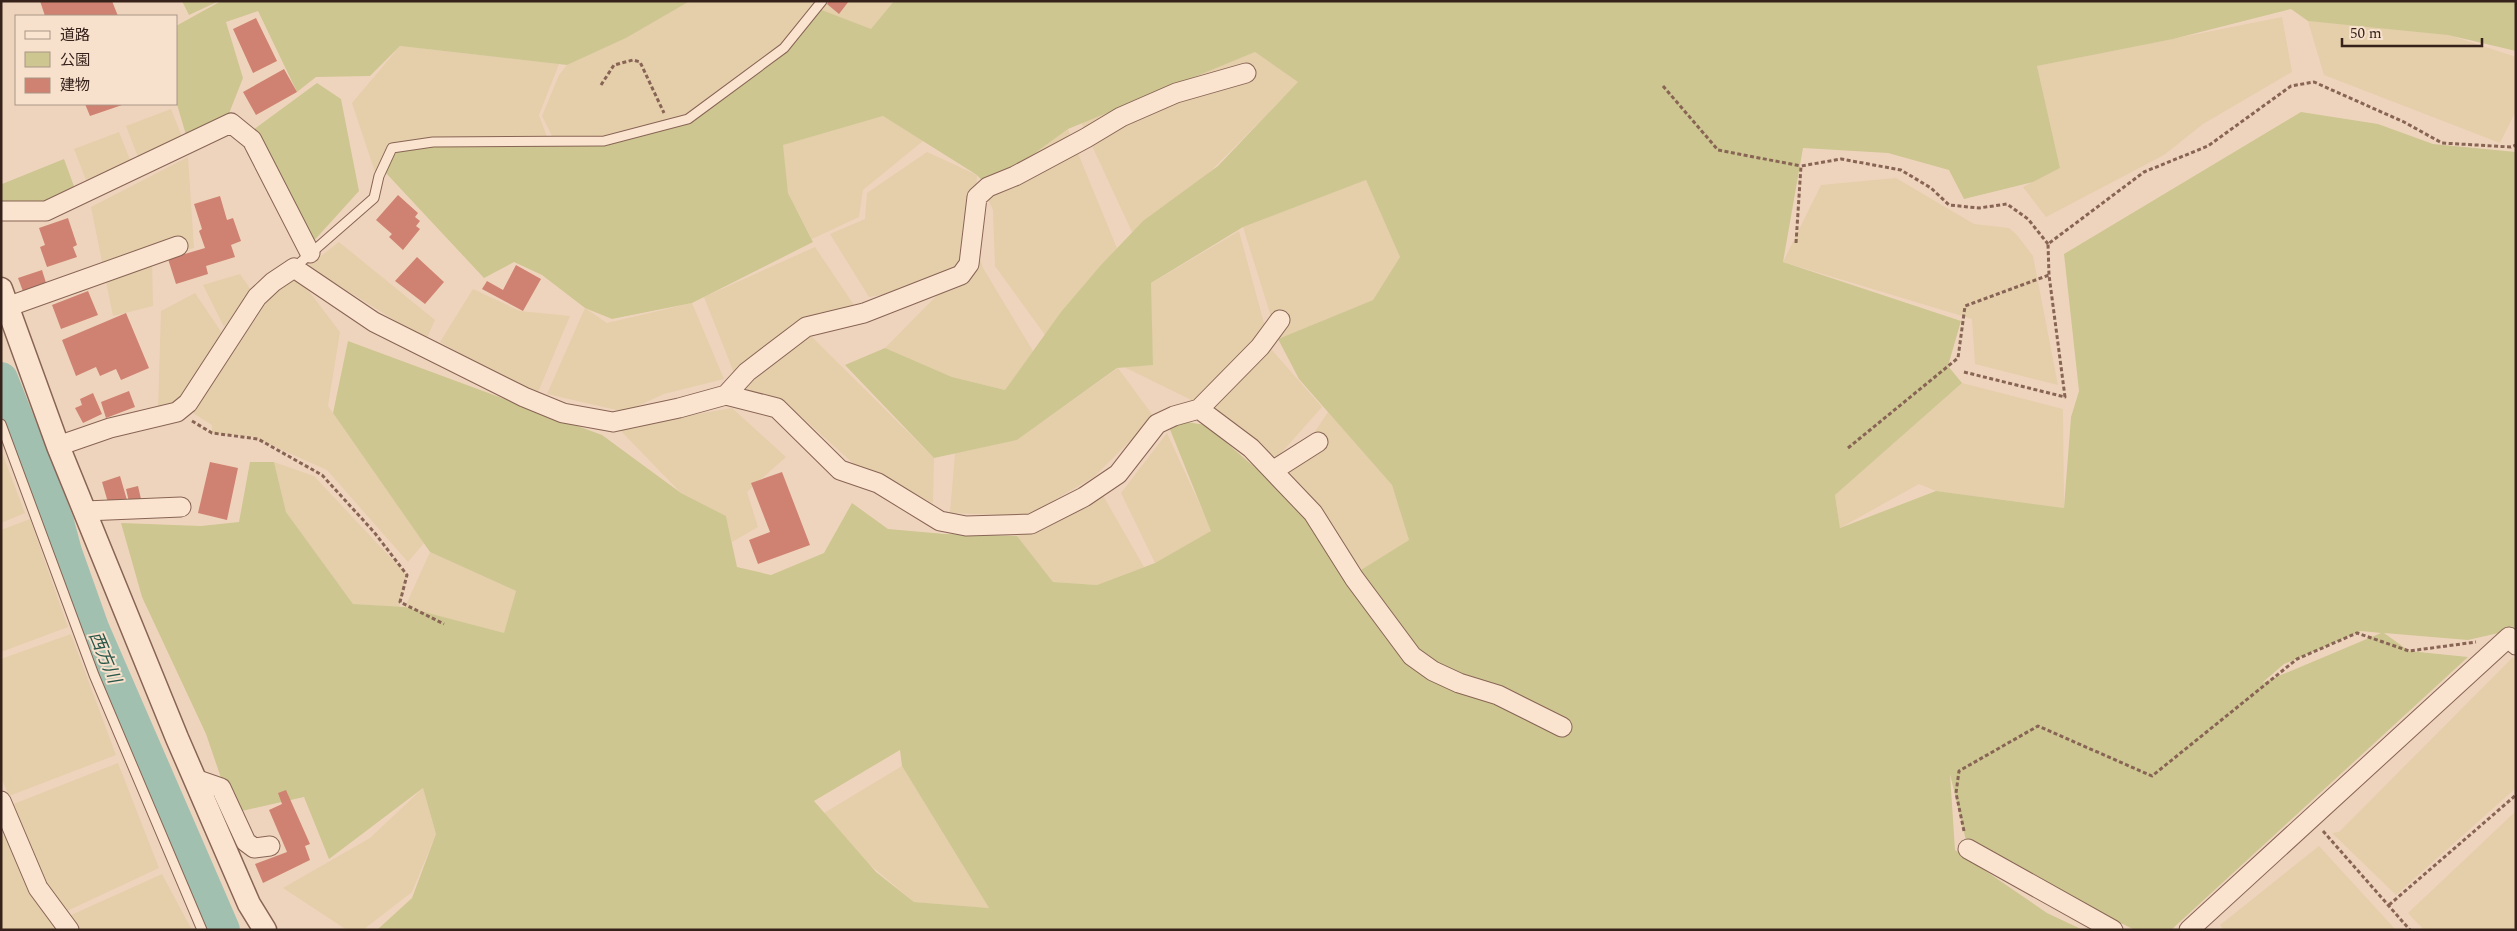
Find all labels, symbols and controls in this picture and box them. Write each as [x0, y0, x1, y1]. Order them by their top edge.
legend [15, 15, 178, 105]
scale bar [2342, 15, 2482, 47]
text: 50 m [2350, 22, 2382, 45]
text: 道路 [60, 24, 90, 47]
text: 公園 [60, 49, 90, 72]
text: 建物 [60, 74, 90, 97]
water label: 西方川 [82, 627, 128, 689]

